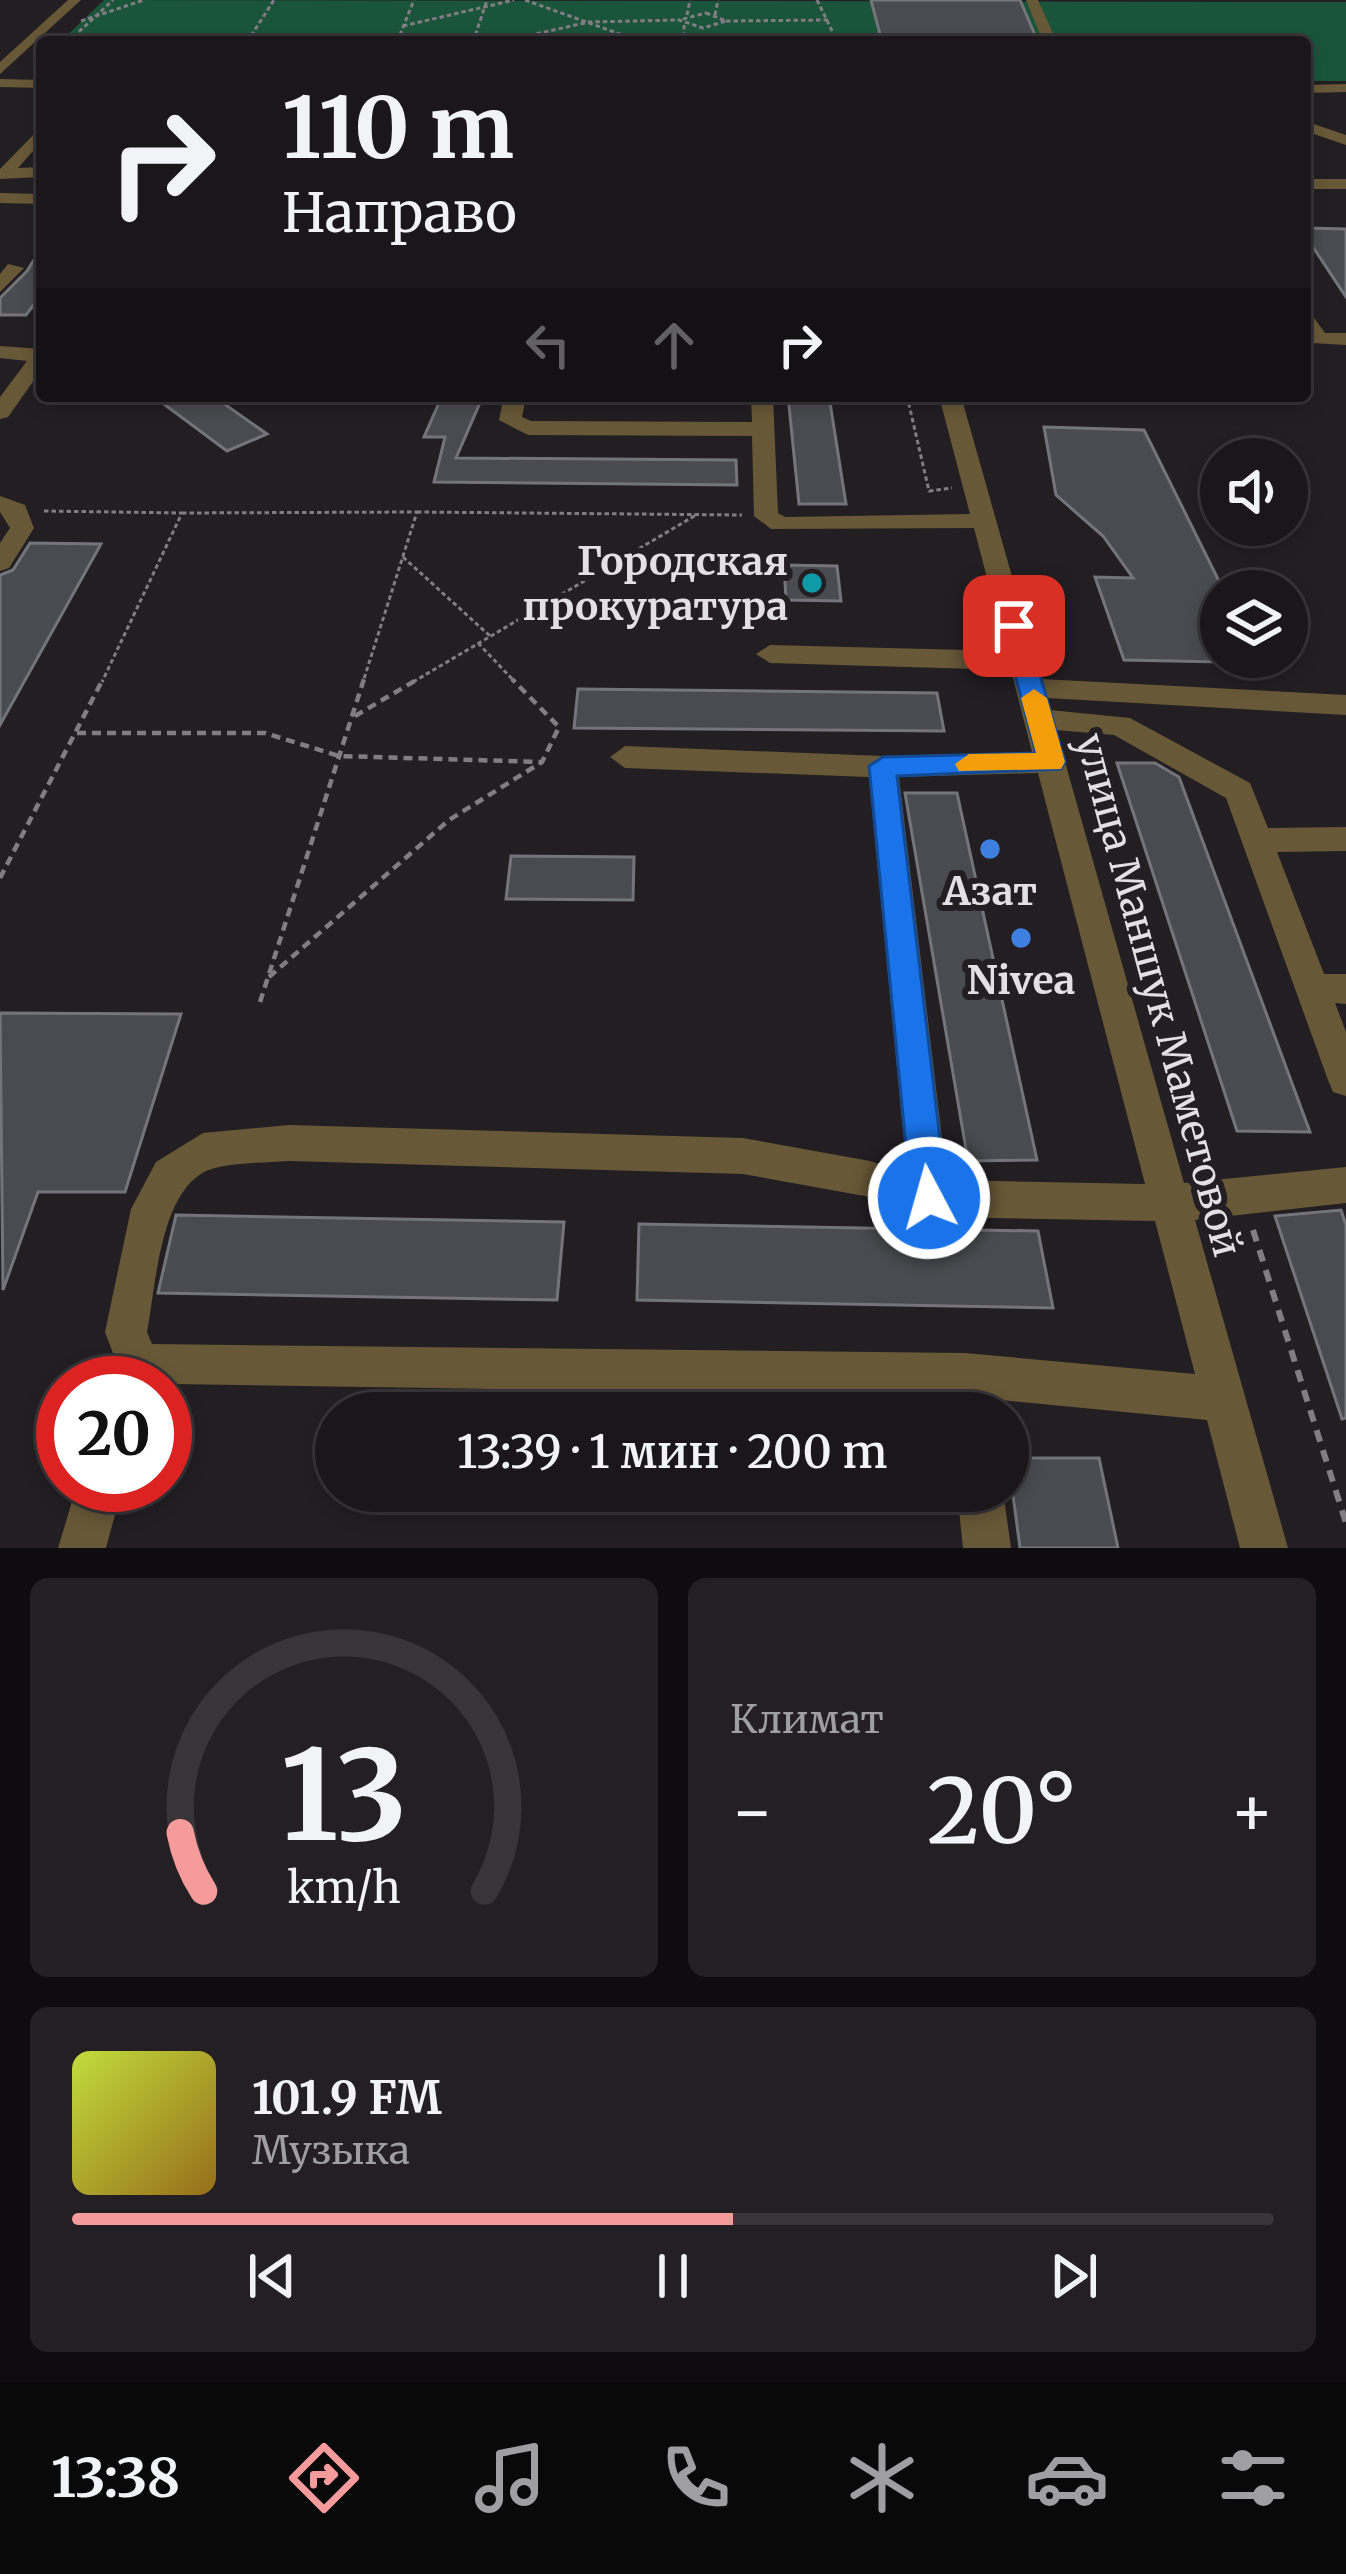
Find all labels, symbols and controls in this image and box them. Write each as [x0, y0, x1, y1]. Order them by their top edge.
text: 110 m [282, 75, 514, 181]
icon: right [84, 84, 240, 240]
text: Направо [282, 179, 517, 247]
icon: left [515, 312, 581, 378]
icon: ahead [641, 312, 707, 378]
icon: right [767, 312, 833, 378]
map controls [1200, 438, 1308, 678]
button: sound [1200, 438, 1308, 546]
place label: Городская прокуратура [523, 537, 788, 631]
marker: Городская прокуратура [799, 570, 825, 596]
button: layers [1200, 570, 1308, 678]
pin [963, 575, 1065, 677]
icon: arrive [981, 593, 1047, 659]
street label: улица Маншук Маметовой [1065, 728, 1252, 1262]
marker: Азат [977, 836, 1003, 862]
place label: Азат [942, 867, 1037, 916]
marker: Nivea [1008, 925, 1034, 951]
place label: Nivea [967, 956, 1075, 1005]
position arrow [866, 1135, 992, 1261]
speed limit sign: 20 [36, 1356, 192, 1512]
text: 13:39 · 1 мин · 200 m [457, 1424, 887, 1480]
text: Климат [730, 1695, 884, 1744]
text: 13 [281, 1717, 407, 1874]
text: 20° [927, 1754, 1077, 1868]
text: − [730, 1770, 774, 1853]
text: + [1230, 1770, 1274, 1853]
text: km/h [287, 1860, 401, 1914]
text: 101.9 FM [252, 2070, 442, 2126]
text: Музыка [252, 2126, 410, 2175]
icon: previous [239, 2243, 305, 2309]
icon: pause [640, 2243, 706, 2309]
icon: next [1041, 2243, 1107, 2309]
icon: directions [282, 2436, 366, 2520]
icon: music [468, 2436, 552, 2520]
icon: phone [654, 2436, 738, 2520]
icon: climate [840, 2436, 924, 2520]
icon: car [1025, 2436, 1109, 2520]
icon: filters [1211, 2436, 1295, 2520]
text: 13:38 [51, 2444, 180, 2512]

